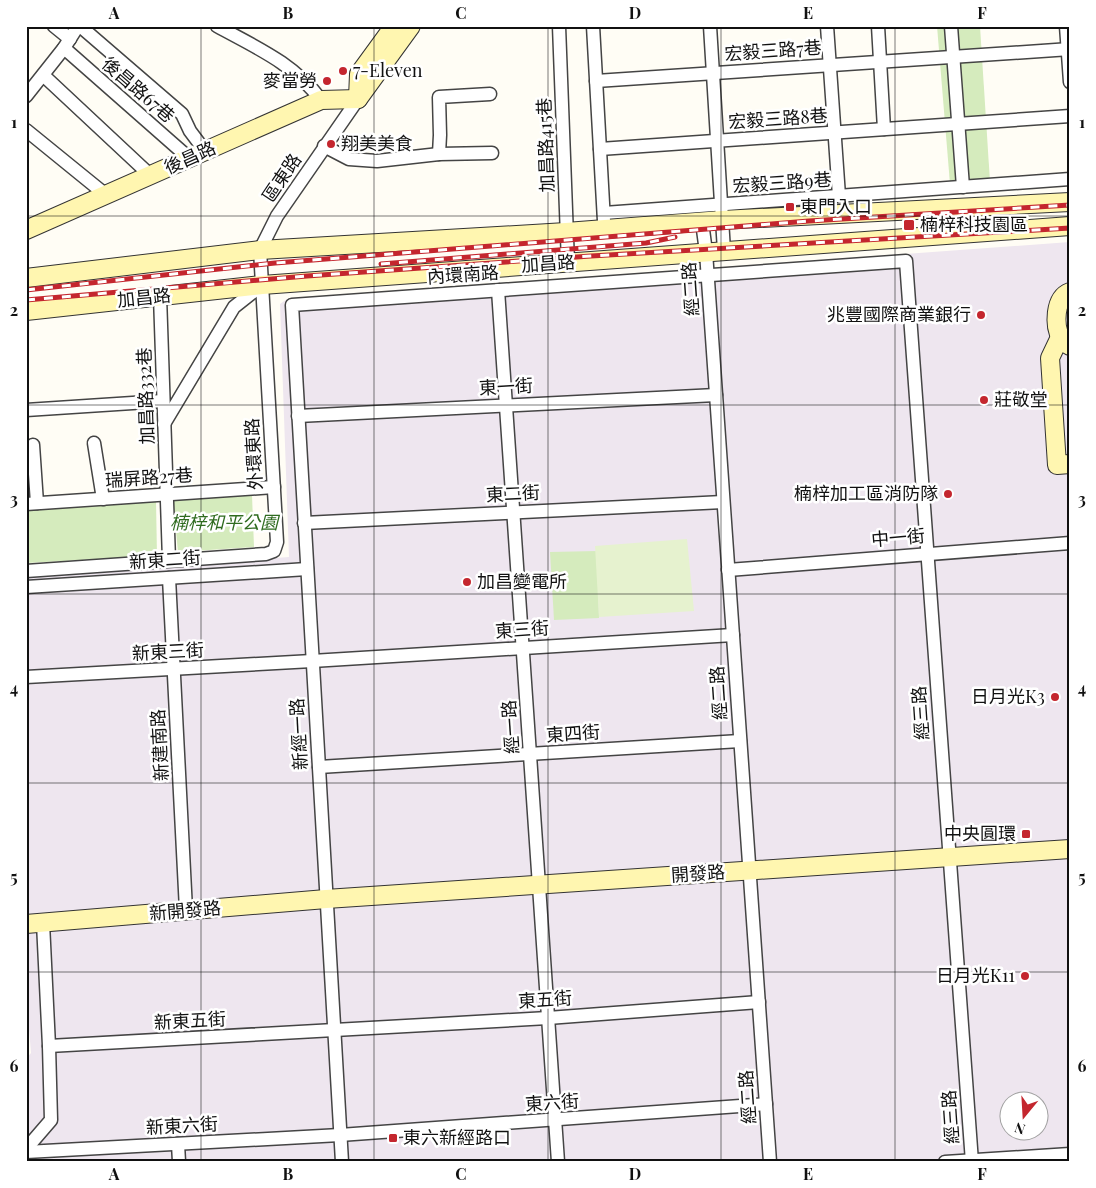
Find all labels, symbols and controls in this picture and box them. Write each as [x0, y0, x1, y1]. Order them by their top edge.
text: A [108, 2, 120, 23]
text: B [283, 2, 294, 23]
text: C [455, 2, 467, 23]
text: D [629, 2, 641, 23]
text: E [803, 2, 813, 23]
text: F [977, 2, 987, 23]
street label: 宏毅三路7巷 [724, 35, 822, 65]
street label: 後昌路67巷 [97, 51, 180, 127]
place label: 7-Eleven [353, 58, 423, 82]
marker: 7-Eleven [337, 65, 349, 77]
place label: 麥當勞 [263, 68, 317, 92]
marker: 麥當勞 [321, 75, 333, 87]
street label: 加昌路415巷 [531, 97, 559, 193]
street label: 宏毅三路8巷 [728, 103, 828, 133]
text: 1 [11, 111, 17, 132]
text: 1 [1079, 111, 1085, 132]
place label: 翔美美食 [341, 131, 413, 155]
street label: 後昌路 [160, 135, 219, 179]
marker: 翔美美食 [325, 138, 337, 150]
street label: 區東路 [256, 148, 306, 207]
street label: 宏毅三路9巷 [732, 167, 832, 197]
place label: 東門入口 [800, 194, 872, 218]
marker: 東門入口 [784, 201, 796, 213]
place label: 楠梓科技園區 [920, 212, 1028, 236]
marker: 楠梓科技園區 [902, 218, 916, 232]
street label: 加昌路 [520, 249, 576, 277]
street label: 內環南路 [426, 260, 500, 288]
street label: 經二路 [676, 261, 704, 317]
street label: 加昌路 [116, 282, 172, 312]
text: 2 [10, 299, 18, 320]
text: 2 [1078, 299, 1086, 320]
place label: 兆豐國際商業銀行 [827, 302, 971, 326]
marker: 兆豐國際商業銀行 [975, 309, 987, 321]
street label: 加昌路332巷 [131, 347, 159, 445]
street label: 東一街 [478, 373, 534, 399]
place label: 莊敬堂 [994, 387, 1048, 411]
marker: 莊敬堂 [978, 394, 990, 406]
street label: 外環東路 [239, 417, 267, 491]
street label: 瑞屏路27巷 [104, 462, 194, 492]
street label: 東二街 [485, 480, 541, 506]
place label: 楠梓加工區消防隊 [794, 481, 938, 505]
text: 3 [10, 488, 18, 509]
marker: 楠梓加工區消防隊 [942, 488, 954, 500]
text: 3 [1078, 488, 1086, 509]
park label: 楠梓和平公園 [170, 510, 281, 534]
street label: 中一街 [870, 523, 926, 551]
street label: 新東二街 [128, 545, 202, 573]
place label: 加昌變電所 [477, 569, 567, 593]
marker: 加昌變電所 [461, 576, 473, 588]
street label: 東三街 [494, 615, 550, 643]
street label: 新東三街 [131, 637, 205, 665]
street label: 經二路 [704, 665, 732, 721]
text: 4 [10, 677, 18, 698]
text: 4 [1078, 677, 1086, 698]
place label: 日月光K3 [971, 684, 1045, 708]
street label: 經三路 [906, 685, 934, 741]
marker: 日月光K3 [1049, 691, 1061, 703]
street label: 新經一路 [284, 697, 312, 771]
street label: 經一路 [496, 699, 524, 755]
street label: 新建南路 [145, 708, 173, 782]
street label: 東四街 [545, 719, 601, 747]
place label: 中央圓環 [944, 821, 1016, 845]
marker: 中央圓環 [1020, 828, 1032, 840]
street label: 開發路 [670, 859, 726, 887]
text: 5 [10, 866, 18, 887]
text: 5 [1078, 866, 1086, 887]
street label: 新開發路 [148, 895, 222, 925]
place label: 日月光K11 [936, 963, 1015, 987]
marker: 日月光K11 [1019, 970, 1031, 982]
street label: 東五街 [517, 985, 573, 1013]
street label: 新東五街 [153, 1006, 227, 1034]
text: 6 [10, 1055, 19, 1076]
text: 6 [1078, 1055, 1087, 1076]
street label: 經二路 [733, 1069, 761, 1125]
street label: 東六街 [524, 1088, 580, 1116]
street label: 經三路 [936, 1089, 964, 1145]
north arrow [998, 1090, 1048, 1140]
street label: 新東六街 [145, 1111, 219, 1139]
text: N [1012, 1118, 1028, 1139]
place label: 東六新經路口 [403, 1125, 511, 1149]
marker: 東六新經路口 [387, 1132, 399, 1144]
text: A [108, 1163, 120, 1184]
text: B [283, 1163, 294, 1184]
text: C [455, 1163, 467, 1184]
text: D [629, 1163, 641, 1184]
text: E [803, 1163, 813, 1184]
text: F [977, 1163, 987, 1184]

